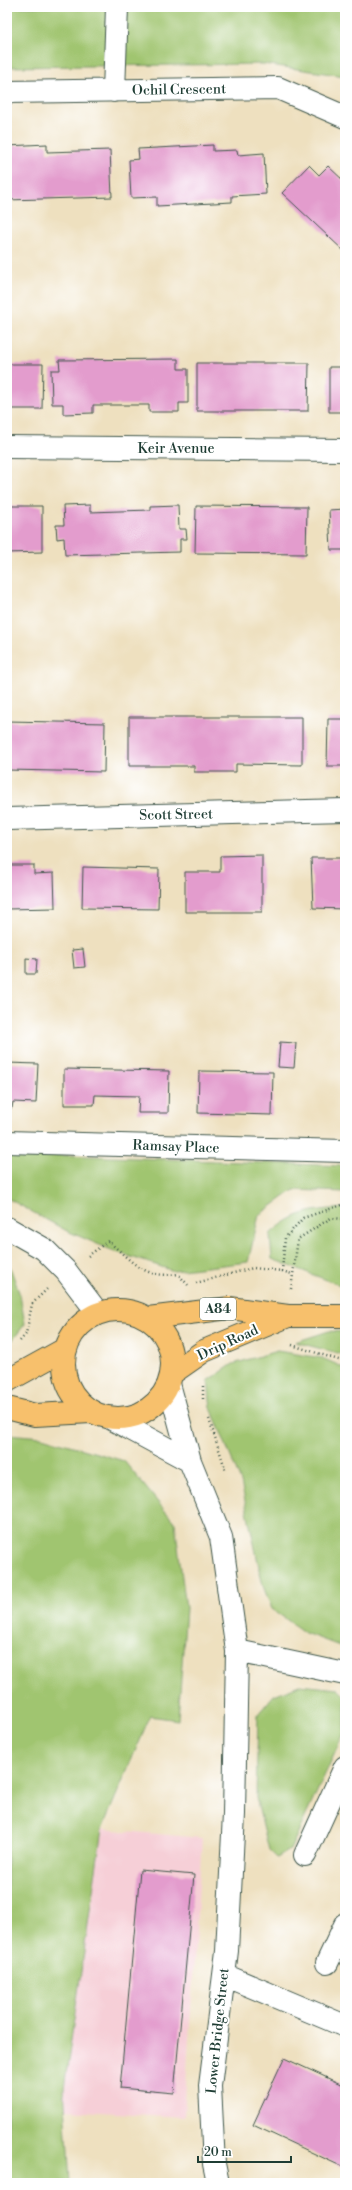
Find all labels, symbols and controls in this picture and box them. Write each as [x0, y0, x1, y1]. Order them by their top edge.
street label: Ochil Crescent [132, 80, 226, 100]
street label: Keir Avenue [138, 440, 214, 458]
street label: Scott Street [139, 805, 213, 825]
street label: Ramsay Place [132, 1136, 220, 1158]
road number: A84 [200, 1298, 236, 1320]
street label: Drip Road [195, 1321, 261, 1365]
street label: Lower Bridge Street [202, 1967, 234, 2095]
scale bar [198, 2138, 291, 2164]
text: 20 m [204, 2145, 232, 2160]

